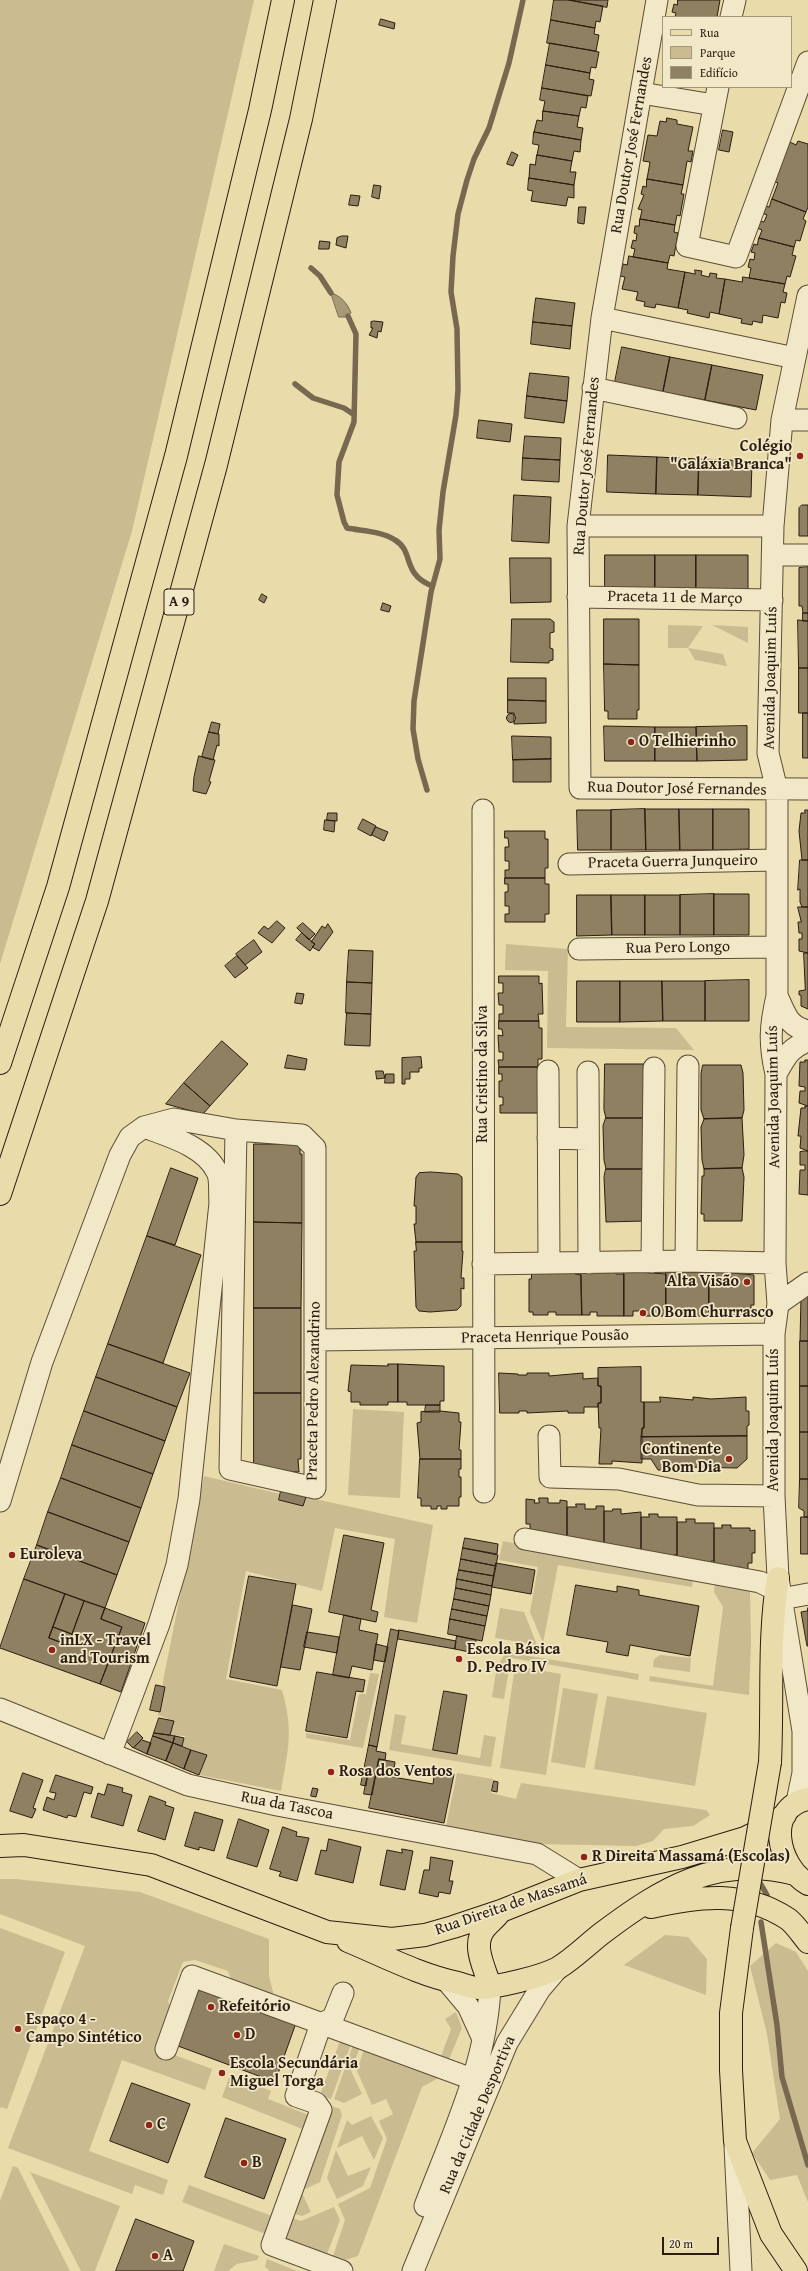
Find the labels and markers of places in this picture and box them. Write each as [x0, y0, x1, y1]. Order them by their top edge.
place label: Colégio "Galáxia Branca" [670, 437, 792, 475]
marker: Colégio "Galáxia Branca" [795, 451, 805, 461]
place label: O Telhierinho [639, 732, 736, 752]
marker: O Telhierinho [626, 737, 636, 747]
place label: Alta Visão [667, 1272, 739, 1292]
marker: Alta Visão [742, 1277, 752, 1287]
place label: O Bom Churrasco [651, 1303, 773, 1323]
marker: O Bom Churrasco [638, 1308, 648, 1318]
place label: Continente Bom Dia [642, 1440, 721, 1478]
marker: Continente Bom Dia [724, 1454, 734, 1464]
place label: Euroleva [20, 1545, 82, 1565]
marker: Euroleva [7, 1550, 17, 1560]
place label: inLX - Travel and Tourism [60, 1631, 151, 1669]
place label: Escola Básica D. Pedro IV [467, 1640, 561, 1678]
marker: inLX - Travel and Tourism [47, 1645, 57, 1655]
marker: Escola Básica D. Pedro IV [454, 1654, 464, 1664]
place label: Rosa dos Ventos [339, 1762, 453, 1782]
marker: Rosa dos Ventos [326, 1767, 336, 1777]
place label: R Direita Massamá (Escolas) [592, 1847, 790, 1867]
marker: R Direita Massamá (Escolas) [579, 1852, 589, 1862]
place label: Refeitório [219, 1997, 291, 2017]
marker: Refeitório [206, 2002, 216, 2012]
place label: Espaço 4 - Campo Sintético [26, 2010, 142, 2048]
marker: Espaço 4 - Campo Sintético [13, 2024, 23, 2034]
place label: D [245, 2025, 255, 2045]
marker: D [232, 2030, 242, 2040]
place label: Escola Secundária Miguel Torga [230, 2054, 358, 2092]
marker: Escola Secundária Miguel Torga [217, 2068, 227, 2078]
place label: C [157, 2115, 166, 2135]
marker: C [144, 2120, 154, 2130]
place label: B [252, 2153, 262, 2173]
marker: B [239, 2158, 249, 2168]
place label: A [163, 2246, 173, 2266]
marker: A [150, 2251, 160, 2261]

